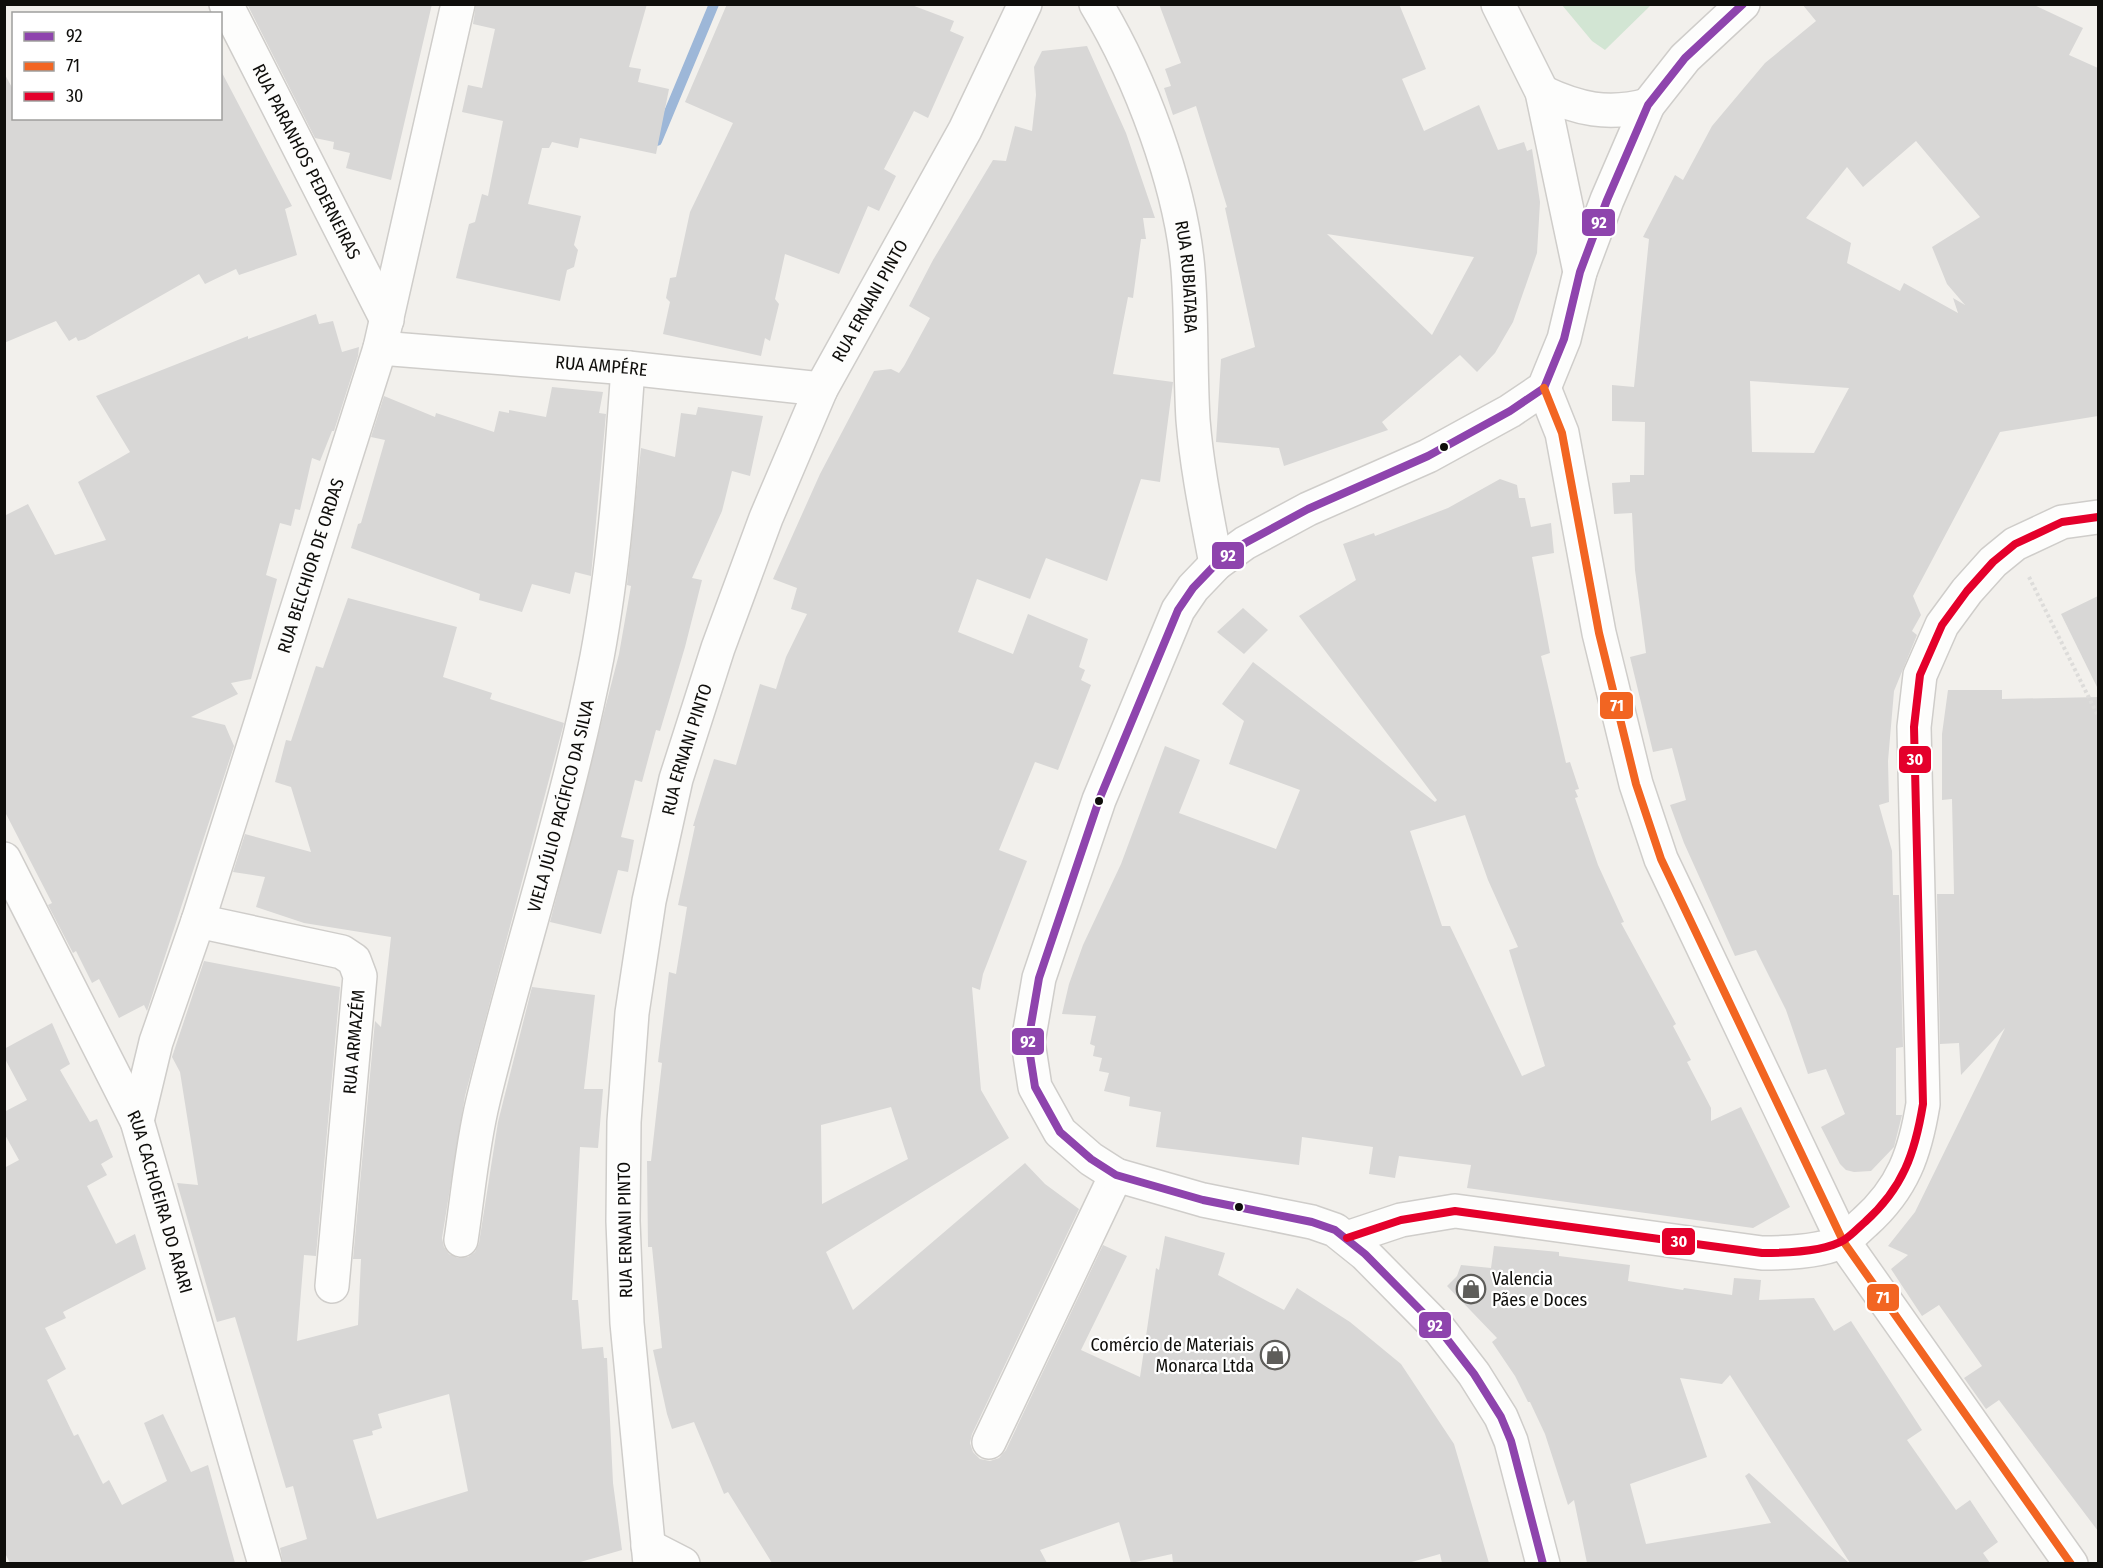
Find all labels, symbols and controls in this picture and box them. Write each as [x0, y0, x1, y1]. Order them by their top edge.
legend [12, 12, 222, 120]
text: 92 [66, 25, 82, 47]
text: 71 [66, 55, 80, 77]
street label: RUA PARANHOS PEDERNEIRAS [247, 60, 365, 263]
text: 30 [66, 85, 84, 107]
line badge: 92 [1581, 208, 1616, 237]
text: 92 [1591, 213, 1607, 232]
street label: RUA RUBIATABA [1170, 218, 1202, 334]
street label: RUA ERNANI PINTO [827, 236, 913, 366]
street label: RUA AMPÉRE [554, 351, 648, 381]
unlabelled marker [1438, 441, 1450, 453]
street label: RUA BELCHIOR DE ORDAS [273, 476, 349, 656]
line badge: 92 [1211, 541, 1245, 570]
text: 92 [1220, 546, 1236, 565]
street label: RUA ERNANI PINTO [657, 681, 717, 817]
line badge: 71 [1599, 691, 1634, 720]
text: 71 [1610, 696, 1624, 715]
street label: VIELA JÚLIO PACÍFICO DA SILVA [523, 697, 599, 915]
line badge: 30 [1898, 745, 1932, 774]
text: 30 [1906, 750, 1923, 769]
unlabelled marker [1093, 795, 1105, 807]
street label: RUA ARMAZÉM [337, 989, 370, 1095]
line badge: 92 [1011, 1027, 1045, 1056]
text: 92 [1020, 1032, 1036, 1051]
street label: RUA CACHOEIRA DO ARARI [122, 1107, 197, 1296]
street label: RUA ERNANI PINTO [613, 1162, 637, 1298]
unlabelled marker [1233, 1201, 1245, 1213]
line badge: 30 [1661, 1227, 1696, 1256]
text: 30 [1670, 1232, 1687, 1251]
place label: Valencia Pães e Doces [1492, 1268, 1587, 1311]
shop icon: Valencia Pães e Doces [1455, 1273, 1487, 1305]
line badge: 71 [1866, 1283, 1900, 1312]
text: 71 [1876, 1288, 1890, 1307]
line badge: 92 [1418, 1311, 1452, 1339]
text: 92 [1427, 1316, 1443, 1335]
place label: Comércio de Materiais Monarca Ltda [1091, 1334, 1254, 1377]
shop icon: Comércio de Materiais Monarca Ltda [1259, 1339, 1291, 1371]

